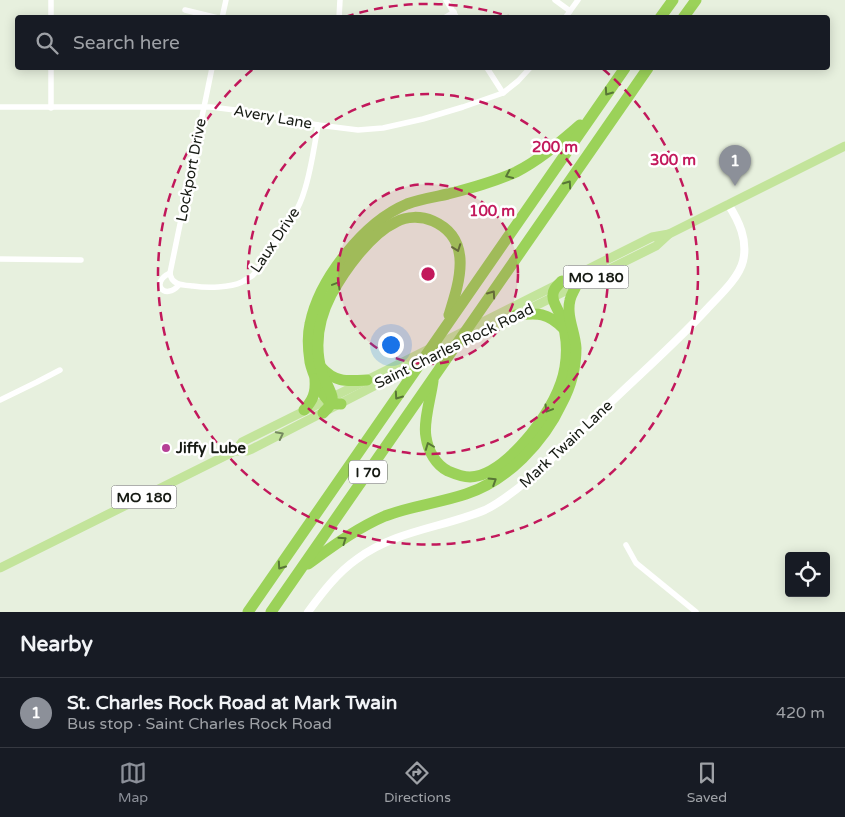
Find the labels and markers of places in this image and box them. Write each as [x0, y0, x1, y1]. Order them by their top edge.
pin: 1 [719, 145, 751, 186]
centre of rings [419, 265, 437, 283]
place label: Jiffy Lube [175, 439, 247, 458]
marker: Jiffy Lube [160, 442, 172, 454]

